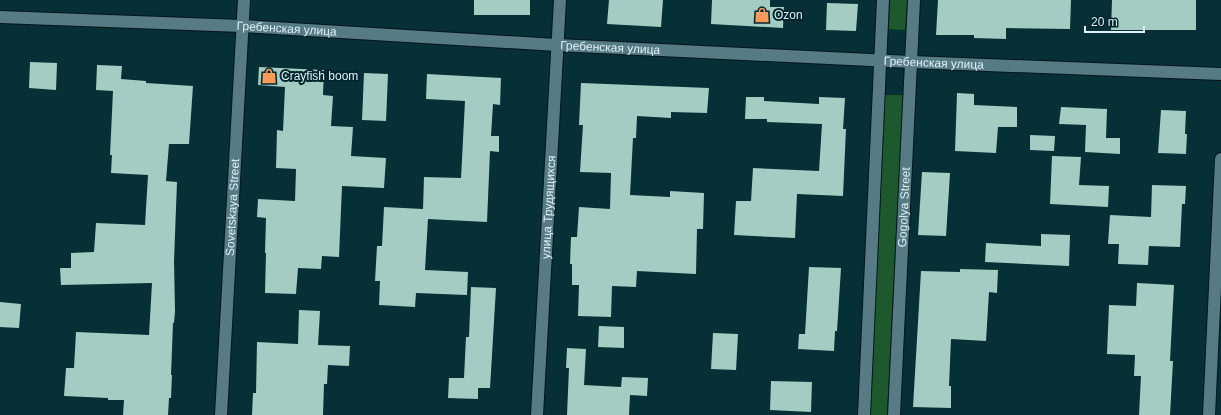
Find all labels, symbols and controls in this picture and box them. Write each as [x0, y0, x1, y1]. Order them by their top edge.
shop icon: Ozon [753, 6, 771, 24]
place label: Ozon [774, 8, 803, 22]
scale bar [1085, 8, 1144, 34]
text: 20 m [1091, 15, 1118, 29]
street label: Гребенская улица [236, 19, 338, 39]
street label: Гребенская улица [560, 38, 661, 57]
street label: Гребенская улица [883, 54, 984, 72]
shop icon: Crayfish boom [260, 67, 278, 85]
place label: Crayfish boom [281, 69, 358, 83]
street label: улица Трудящихся [539, 155, 558, 259]
street label: Sovetskaya Street [223, 158, 242, 256]
street label: Gogolya Street [895, 166, 913, 248]

